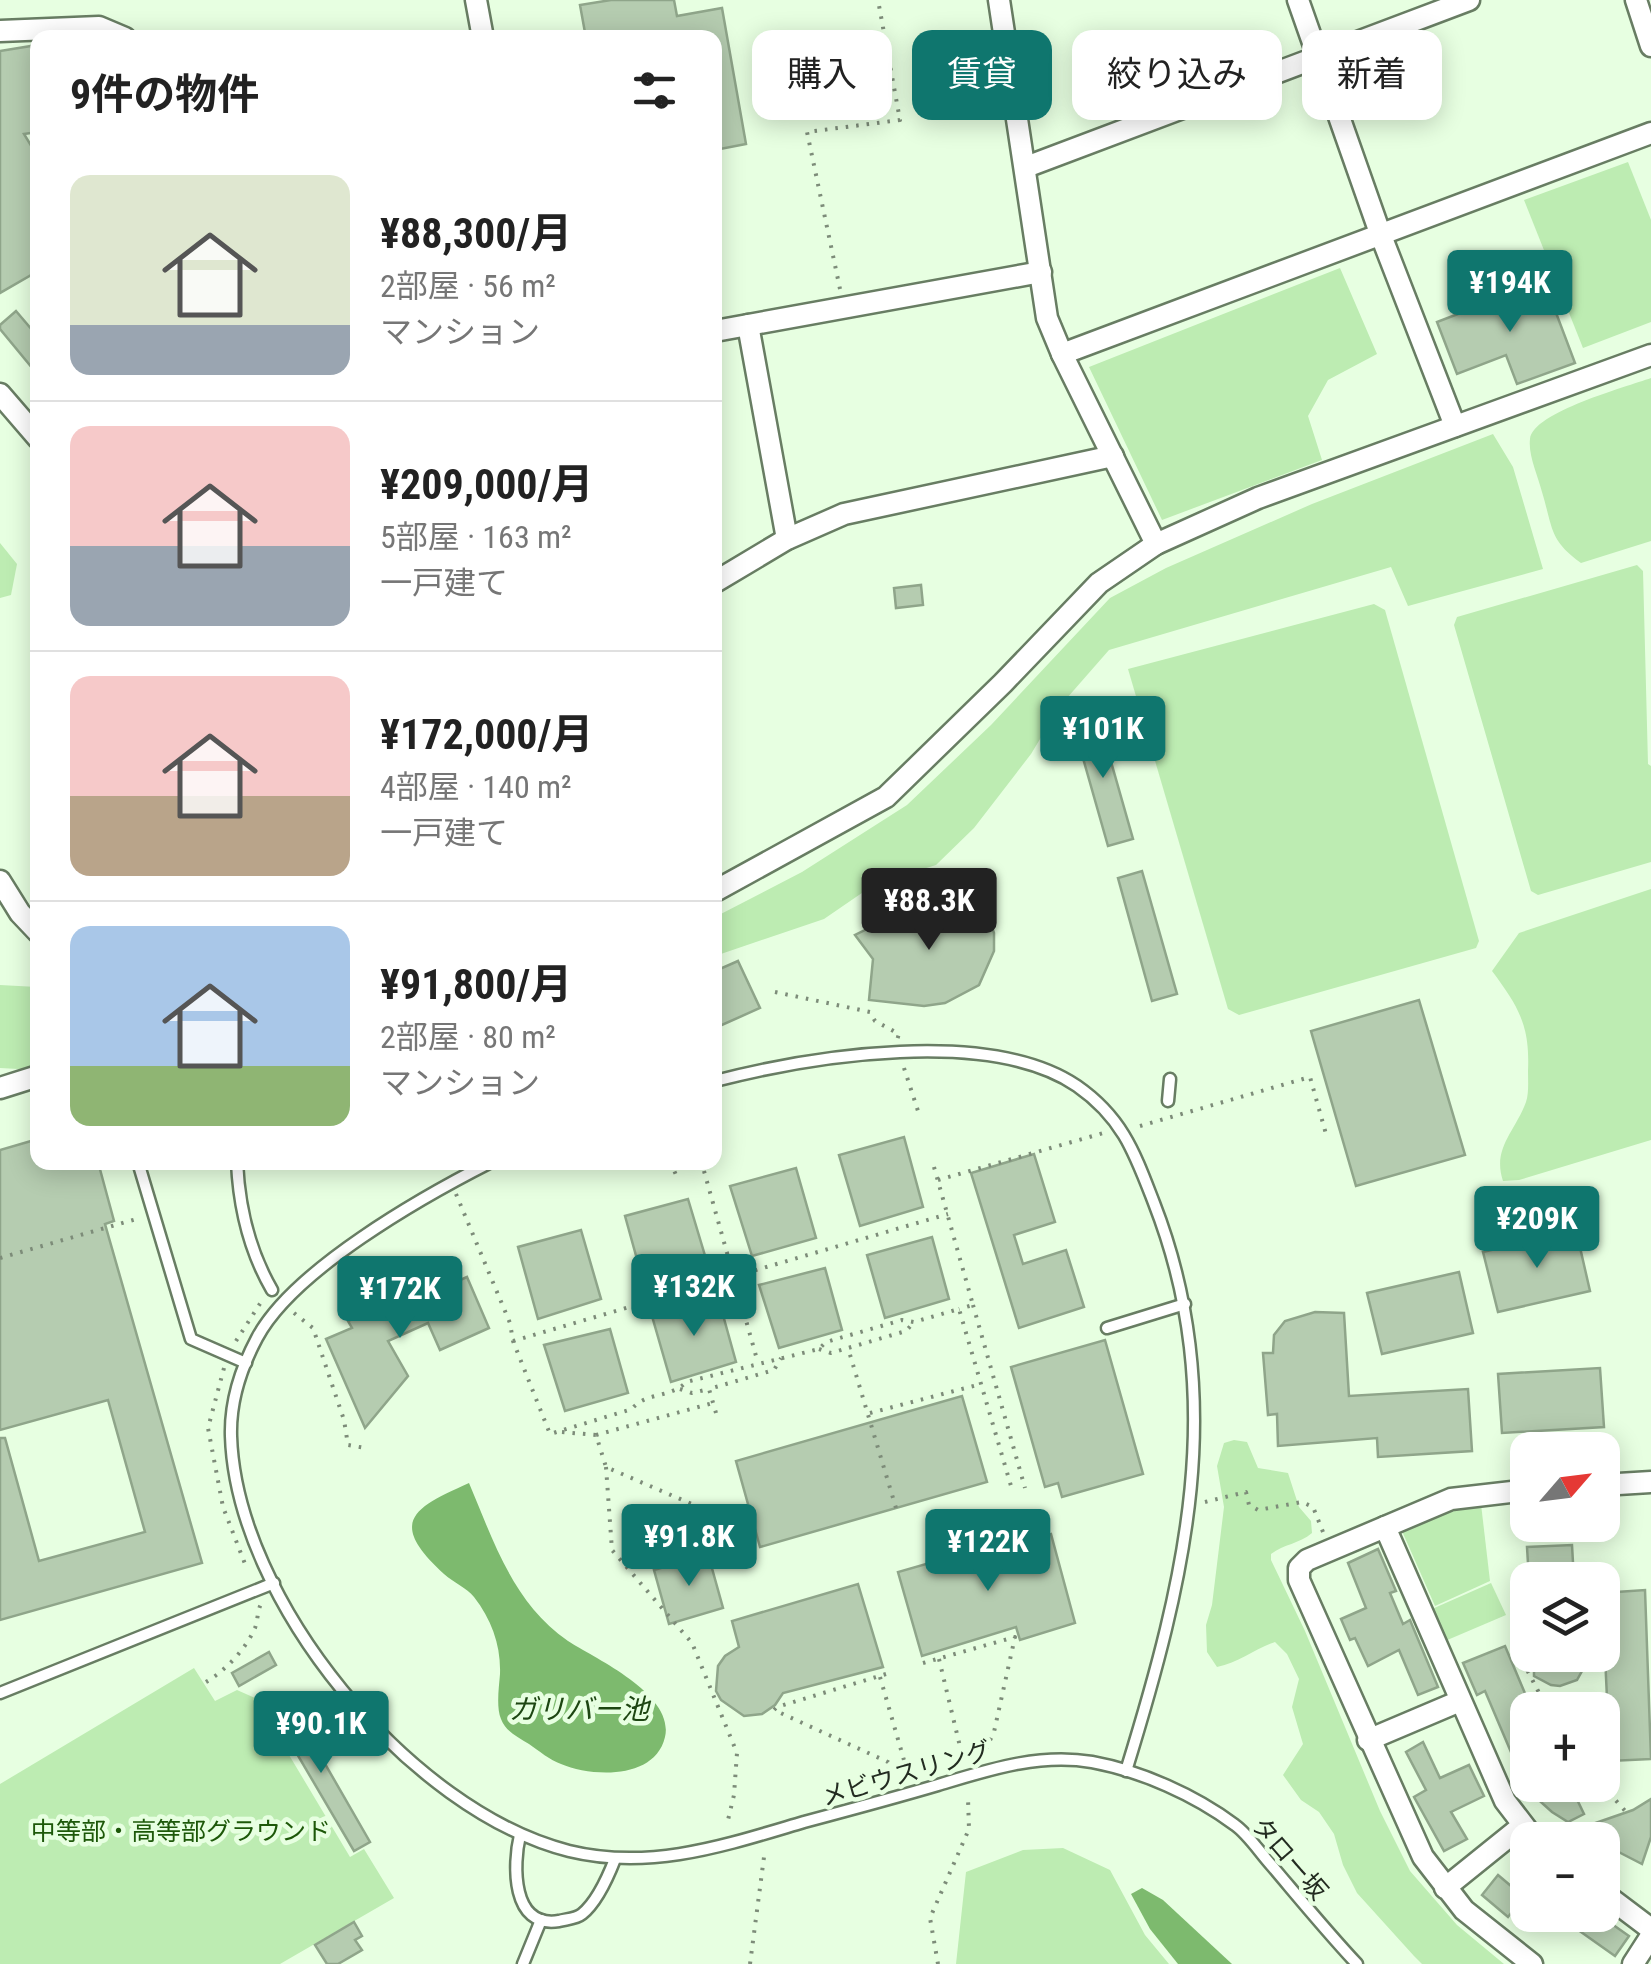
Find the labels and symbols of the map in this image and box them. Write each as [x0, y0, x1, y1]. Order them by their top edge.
pin: ¥194K [1440, 250, 1580, 335]
pin: ¥101K [1033, 696, 1173, 781]
pin: ¥88.3K [848, 868, 1010, 953]
pin: ¥209K [1467, 1186, 1607, 1271]
pin: ¥132K [624, 1254, 764, 1339]
pin: ¥172K [330, 1256, 470, 1341]
north arrow [1510, 1432, 1620, 1542]
pin: ¥91.8K [608, 1504, 770, 1589]
pin: ¥122K [918, 1509, 1058, 1594]
pin: ¥90.1K [240, 1691, 402, 1776]
water label: ガリバー池 [509, 1693, 652, 1726]
street label: メビウスリング [818, 1735, 994, 1812]
street label: タロー坂 [1246, 1811, 1333, 1906]
park label: 中等部・高等部グラウンド [31, 1817, 331, 1846]

